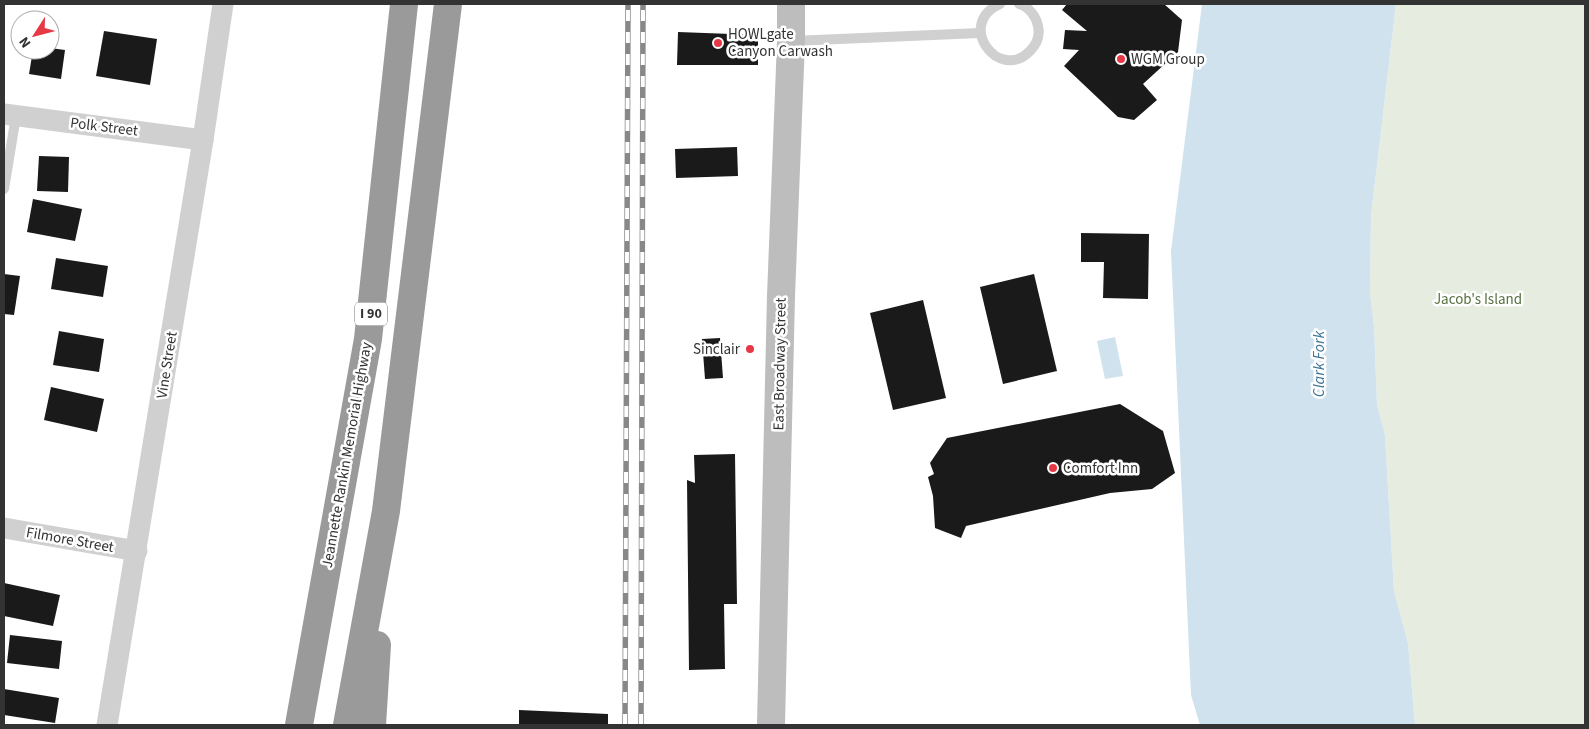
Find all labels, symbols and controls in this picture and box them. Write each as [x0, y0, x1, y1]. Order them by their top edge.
north arrow [10, 10, 60, 60]
place label: HOWLgate Canyon Carwash [728, 24, 833, 62]
text: N [14, 32, 36, 52]
marker: HOWLgate Canyon Carwash [712, 37, 724, 49]
place label: WGM Group [1131, 49, 1205, 70]
marker: WGM Group [1115, 53, 1127, 65]
street label: Polk Street [69, 112, 139, 142]
park label: Jacob's Island [1434, 289, 1522, 310]
street label: East Broadway Street [768, 297, 792, 431]
road number: I 90 [355, 302, 387, 326]
street label: Vine Street [151, 330, 183, 400]
water label: Clark Fork [1308, 330, 1330, 397]
place label: Sinclair [693, 339, 741, 360]
street label: Jeannette Rankin Memorial Highway [317, 340, 377, 570]
marker: Sinclair [744, 343, 756, 355]
place label: Comfort Inn [1063, 458, 1138, 479]
marker: Comfort Inn [1047, 462, 1059, 474]
street label: Filmore Street [25, 522, 115, 558]

